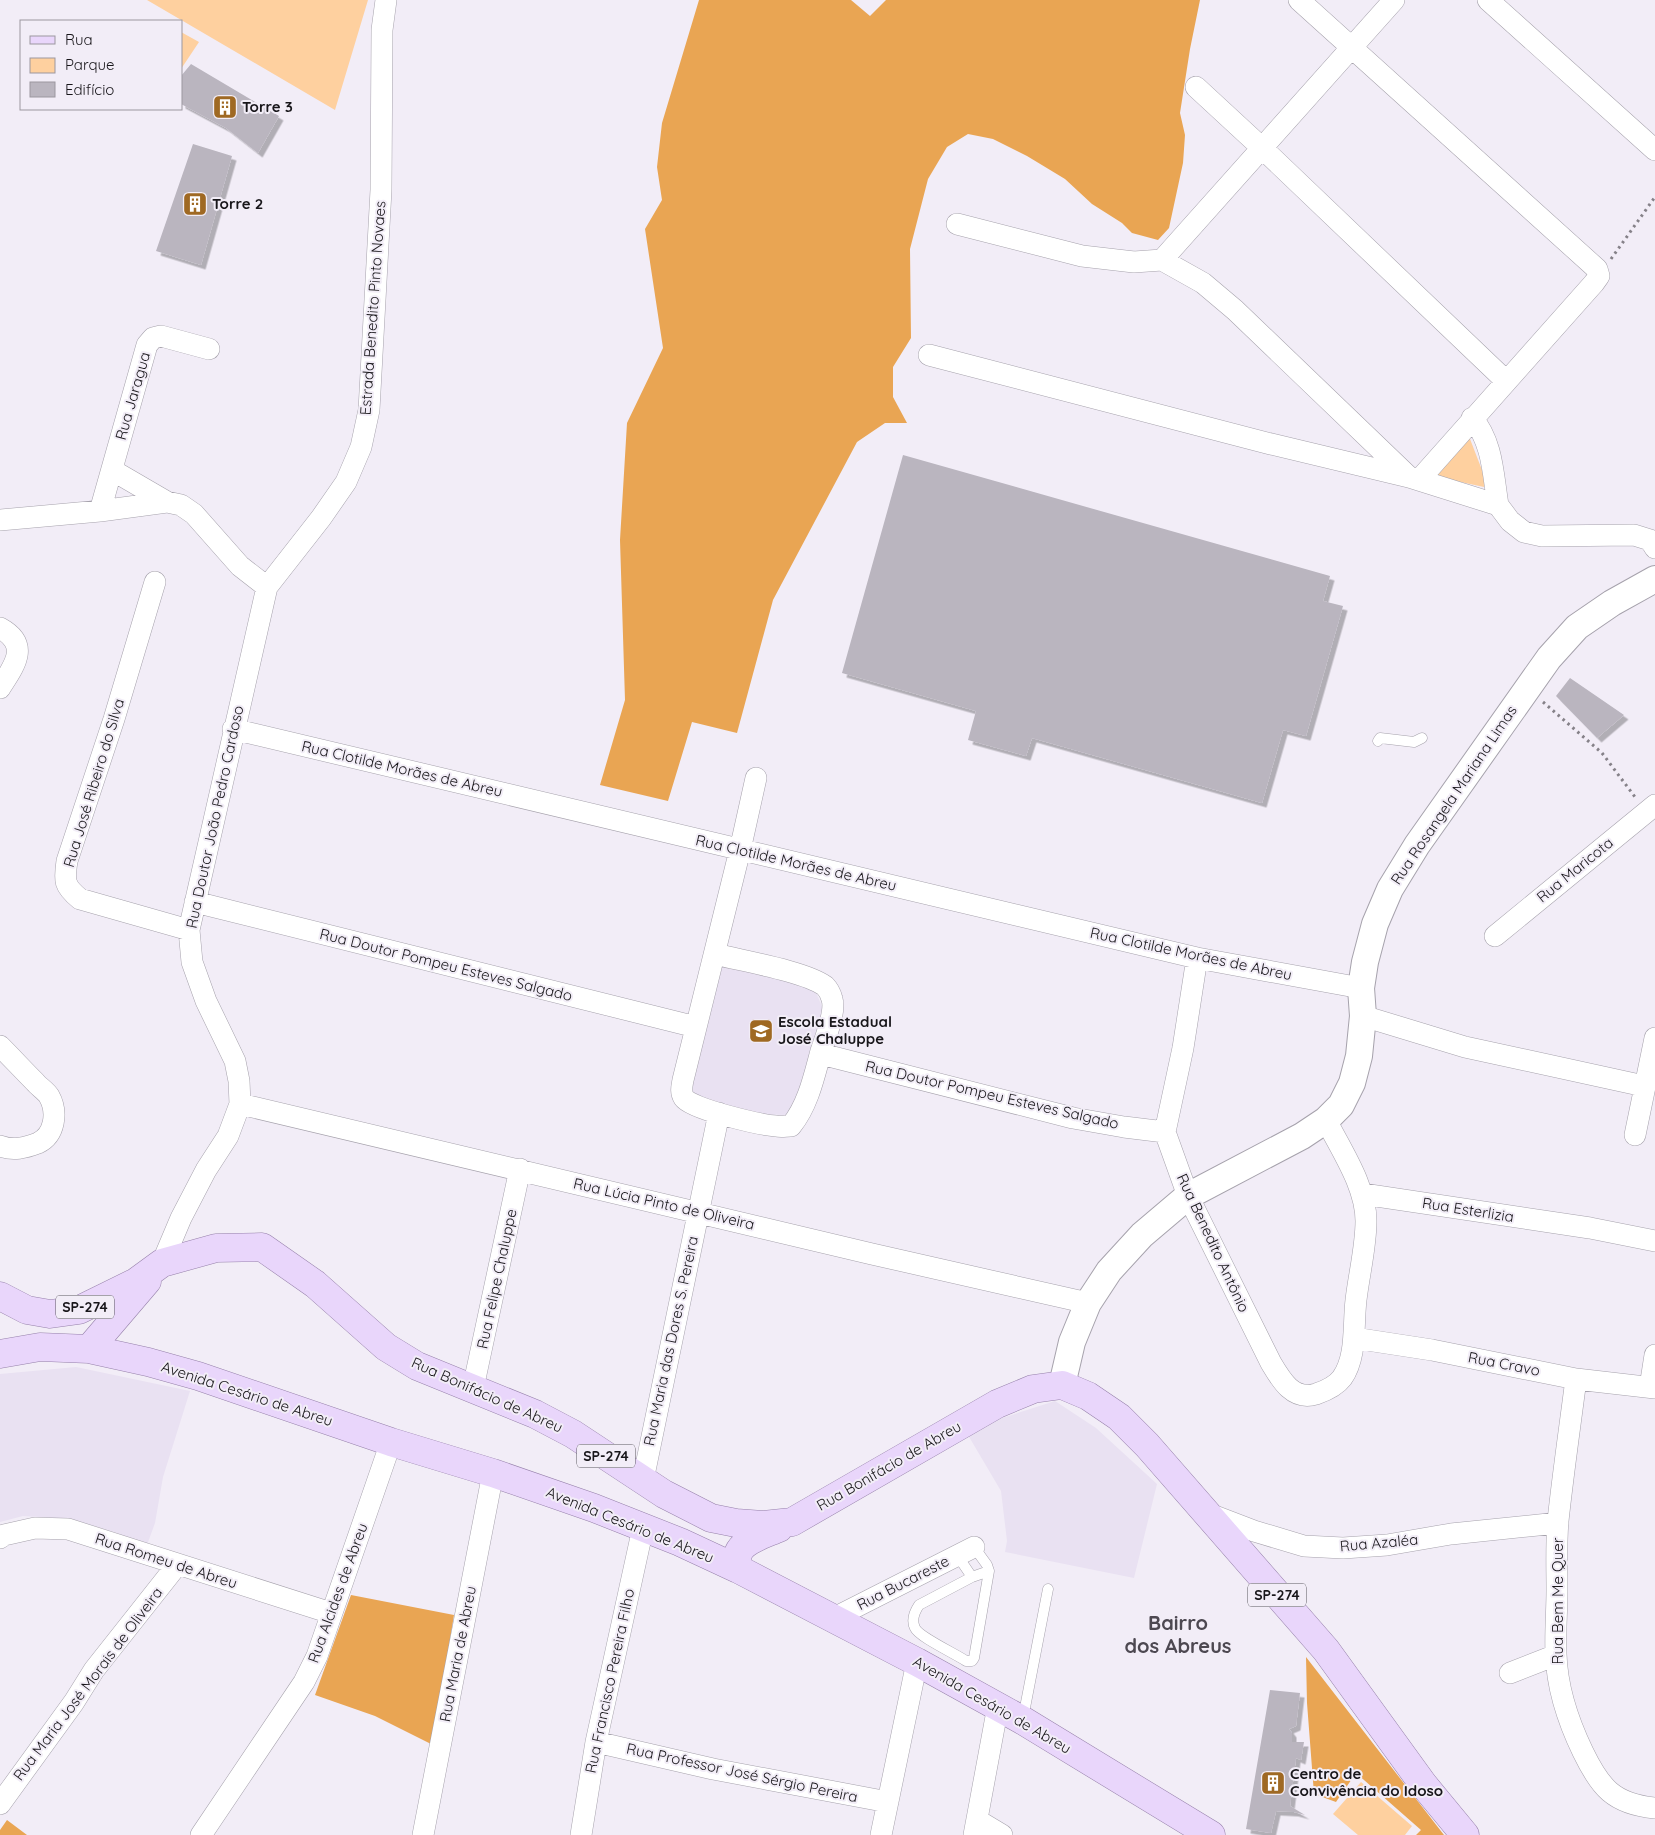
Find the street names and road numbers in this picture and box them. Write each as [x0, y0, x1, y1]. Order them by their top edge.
street label: Estrada Benedito Pinto Novaes [356, 200, 389, 416]
street label: Rua Jaragua [111, 350, 154, 442]
street label: Rua José Ribeiro do Silva [59, 696, 128, 870]
street label: Rua Rosangela Mariana Limas [1386, 701, 1521, 888]
street label: Rua Doutor João Pedro Cardoso [182, 704, 247, 930]
street label: Rua Clotilde Morães de Abreu [300, 736, 504, 801]
street label: Rua Clotilde Morães de Abreu [694, 830, 898, 895]
street label: Rua Maricota [1533, 833, 1617, 906]
street label: Rua Clotilde Morães de Abreu [1089, 923, 1294, 984]
street label: Rua Doutor Pompeu Esteves Salgado [318, 924, 574, 1005]
street label: Rua Doutor Pompeu Esteves Salgado [864, 1056, 1121, 1133]
street label: Rua Benedito Antônio [1173, 1170, 1254, 1315]
street label: Rua Lúcia Pinto de Oliveira [572, 1173, 757, 1234]
street label: Rua Esterlizia [1421, 1193, 1515, 1226]
street label: Rua Felipe Chaluppe [472, 1207, 521, 1351]
street label: Rua Maria das Dores S. Pereira [639, 1234, 702, 1448]
road number: SP-274 [56, 1295, 114, 1318]
street label: Rua Cravo [1467, 1347, 1542, 1380]
street label: Rua Bonifácio de Abreu [408, 1353, 566, 1437]
street label: Avenida Cesário de Abreu [159, 1357, 335, 1430]
street label: Rua Bonifácio de Abreu [813, 1416, 964, 1515]
road number: SP-274 [577, 1444, 635, 1468]
street label: Avenida Cesário de Abreu [543, 1482, 717, 1567]
street label: Rua Alcides de Abreu [303, 1520, 372, 1665]
street label: Rua Romeu de Abreu [93, 1529, 240, 1592]
street label: Rua Azaléa [1339, 1530, 1419, 1555]
street label: Rua Bem Me Quer [1548, 1537, 1567, 1665]
street label: Rua Bucareste [853, 1551, 952, 1614]
street label: Rua Maria José Morais de Oliveira [9, 1583, 167, 1784]
street label: Rua Maria de Abreu [435, 1584, 480, 1724]
road number: SP-274 [1248, 1584, 1306, 1606]
street label: Rua Francisco Pereira Filho [581, 1587, 638, 1775]
street label: Avenida Cesário de Abreu [910, 1652, 1075, 1758]
street label: Rua Professor José Sérgio Pereira [625, 1739, 859, 1806]

